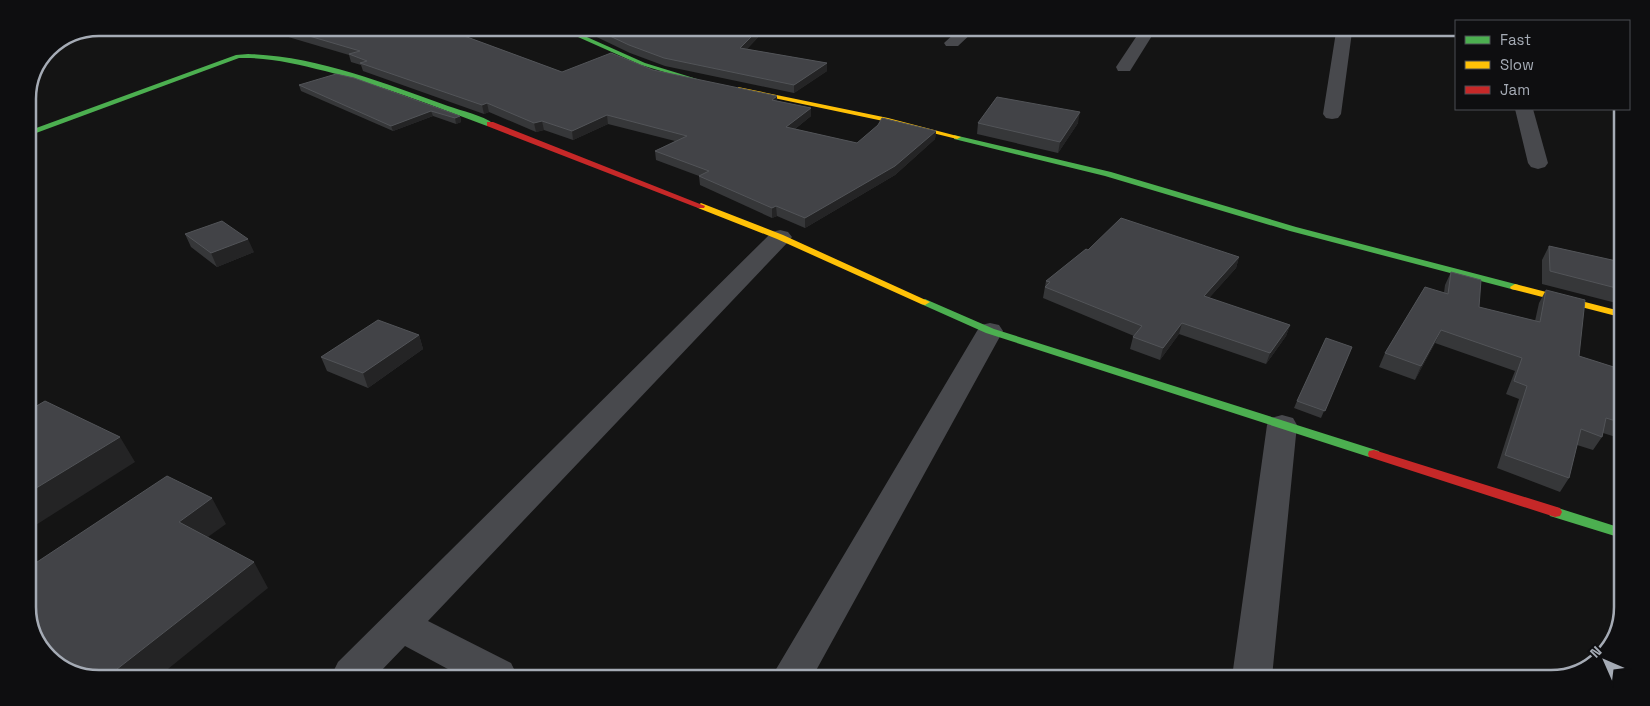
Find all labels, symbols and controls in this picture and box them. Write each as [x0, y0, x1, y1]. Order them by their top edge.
legend [1455, 20, 1630, 110]
text: Fast [1500, 30, 1531, 49]
text: Slow [1500, 55, 1534, 74]
text: Jam [1500, 80, 1530, 99]
north arrow [1580, 636, 1630, 686]
text: N [1586, 642, 1605, 661]

